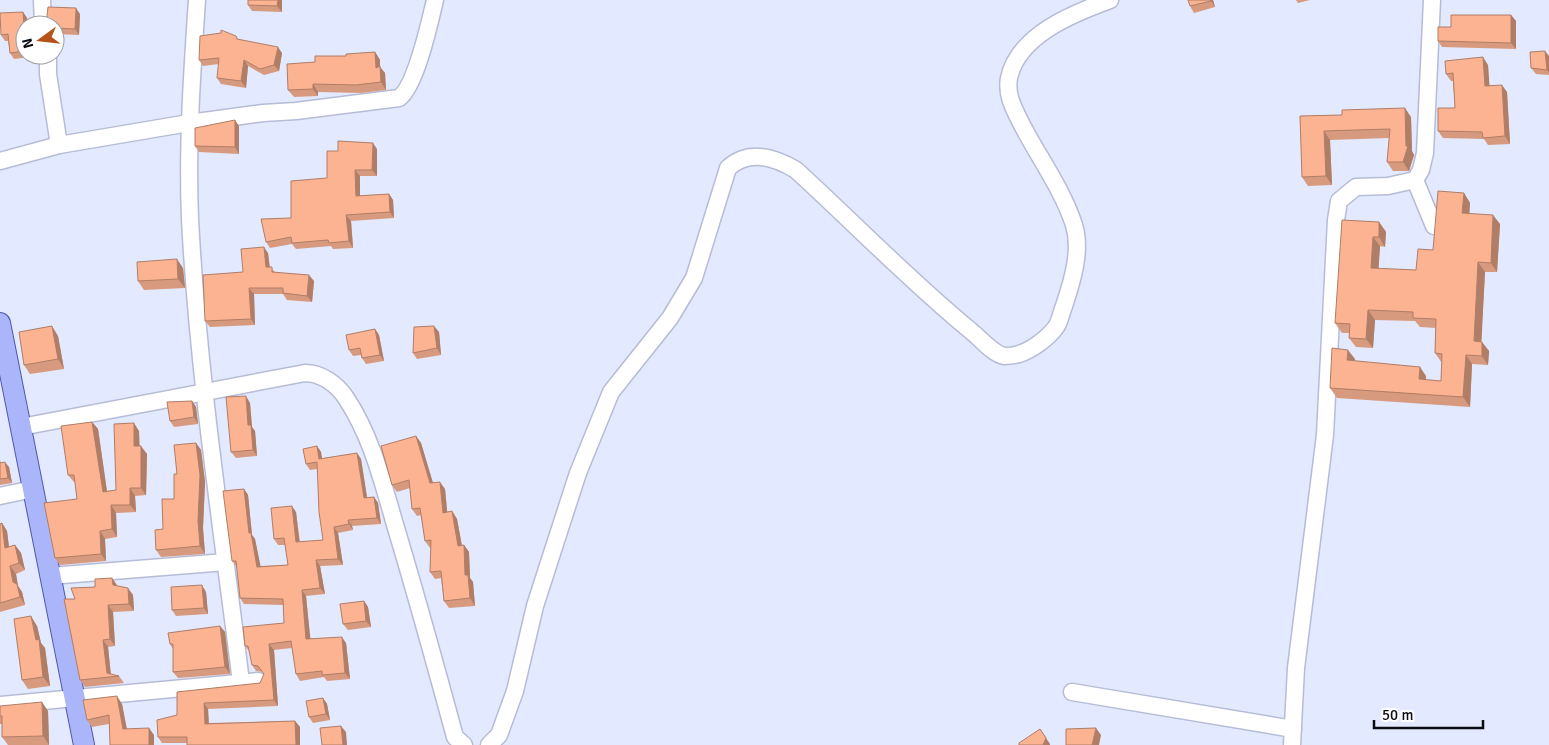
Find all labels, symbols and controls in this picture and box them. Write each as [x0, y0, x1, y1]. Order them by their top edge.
north arrow [15, 15, 65, 65]
text: N [18, 36, 37, 50]
scale bar [1374, 698, 1483, 730]
text: 50 m [1382, 706, 1413, 724]

